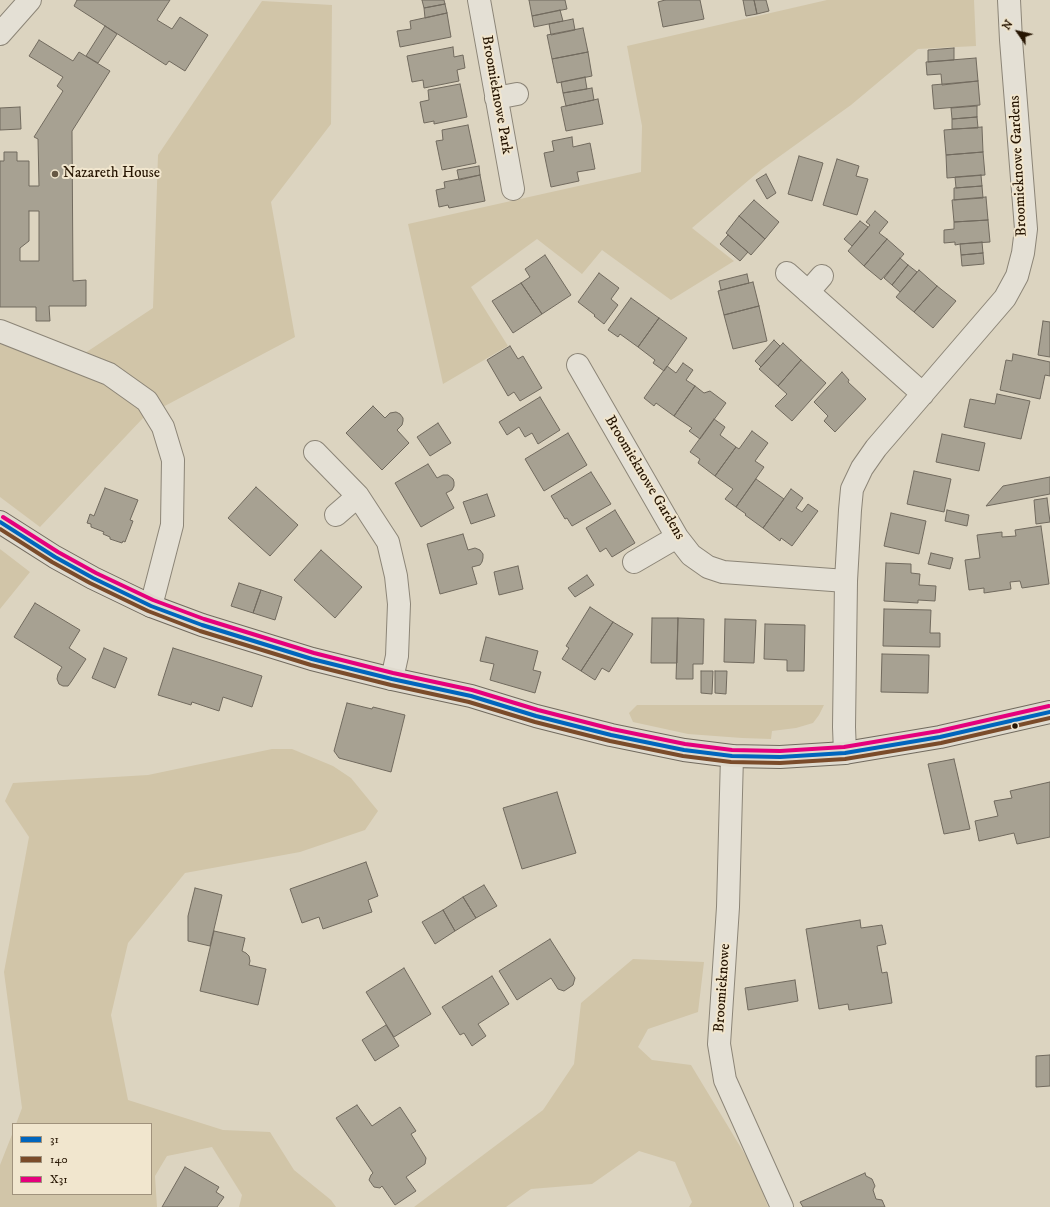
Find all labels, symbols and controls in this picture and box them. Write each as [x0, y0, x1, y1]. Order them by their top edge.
north arrow [998, 12, 1038, 52]
text: N [1000, 18, 1016, 33]
street label: Broomieknowe Park [477, 34, 515, 156]
street label: Broomieknowe Gardens [1006, 95, 1032, 237]
place label: Nazareth House [63, 165, 160, 183]
marker: Nazareth House [50, 169, 60, 179]
street label: Broomieknowe Gardens [600, 413, 688, 543]
unlabelled marker [1010, 721, 1020, 731]
street label: Broomieknowe [711, 943, 735, 1033]
legend [12, 1123, 152, 1195]
text: 31 [50, 1132, 59, 1147]
text: 140 [50, 1152, 68, 1167]
text: X31 [50, 1172, 68, 1187]

